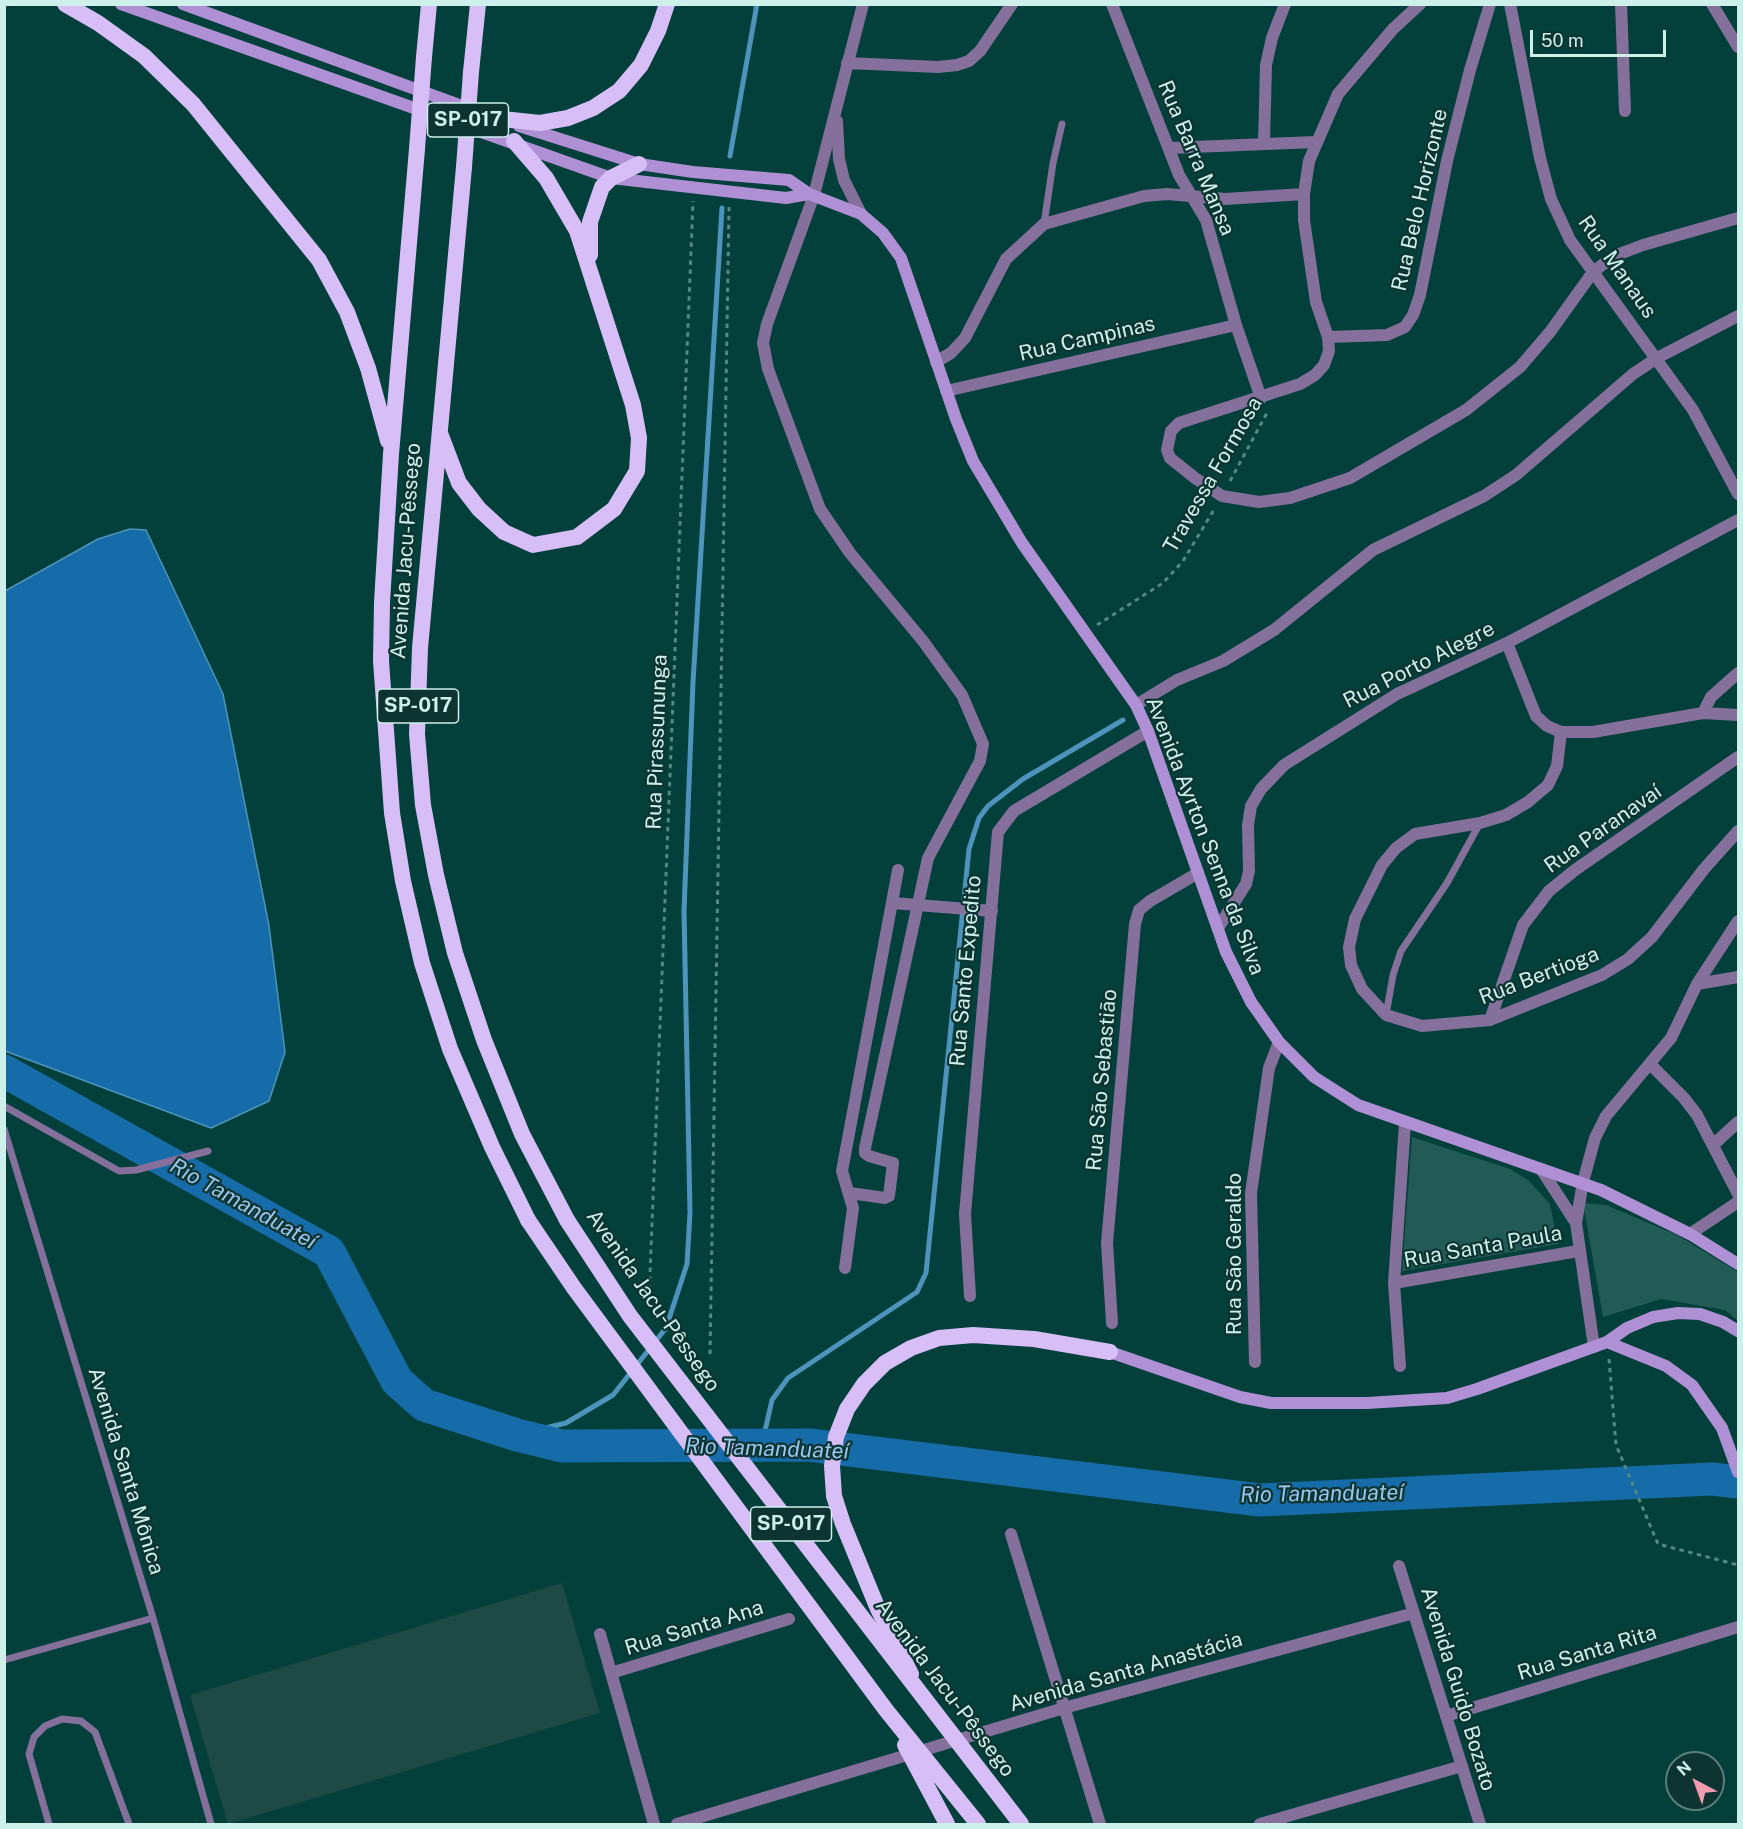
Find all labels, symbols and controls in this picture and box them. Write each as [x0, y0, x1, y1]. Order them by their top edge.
scale bar [1533, 18, 1670, 56]
text: 50 m [1541, 30, 1584, 51]
street label: Rua Barra Mansa [1152, 77, 1240, 239]
road number: SP-017 [428, 103, 508, 137]
street label: Rua Belo Horizonte [1387, 106, 1453, 294]
street label: Rua Manaus [1572, 211, 1662, 323]
street label: Rua Campinas [1016, 311, 1158, 367]
street label: Travessa Formosa [1158, 393, 1268, 557]
street label: Avenida Jacu-Pêssego [386, 442, 426, 660]
street label: Rua Porto Alegre [1339, 616, 1499, 714]
street label: Rua Pirassununga [641, 654, 673, 830]
road number: SP-017 [378, 689, 458, 723]
street label: Avenida Ayrton Senna da Silva [1140, 693, 1270, 979]
street label: Rua Paranavaí [1539, 779, 1667, 879]
street label: Rua Santo Expedito [945, 874, 987, 1068]
street label: Rua Bertioga [1475, 942, 1603, 1010]
street label: Rua São Sebastião [1081, 988, 1123, 1172]
water label: Rio Tamanduateí [165, 1153, 321, 1255]
street label: Rua São Geraldo [1222, 1173, 1248, 1335]
street label: Avenida Jacu-Pêssego [581, 1205, 725, 1397]
street label: Rua Santa Paula [1402, 1221, 1564, 1273]
street label: Avenida Santa Mônica [83, 1364, 169, 1578]
water label: Rio Tamanduateí [685, 1433, 849, 1465]
water label: Rio Tamanduateí [1240, 1479, 1404, 1509]
road number: SP-017 [750, 1507, 832, 1541]
street label: Avenida Guido Bozato [1415, 1584, 1501, 1794]
street label: Avenida Jacu-Pêssego [870, 1594, 1020, 1782]
street label: Rua Santa Ana [622, 1595, 766, 1661]
street label: Rua Santa Rita [1514, 1620, 1660, 1686]
street label: Avenida Santa Anastácia [1007, 1627, 1245, 1717]
north arrow [1665, 1751, 1725, 1811]
text: N [1673, 1757, 1695, 1780]

